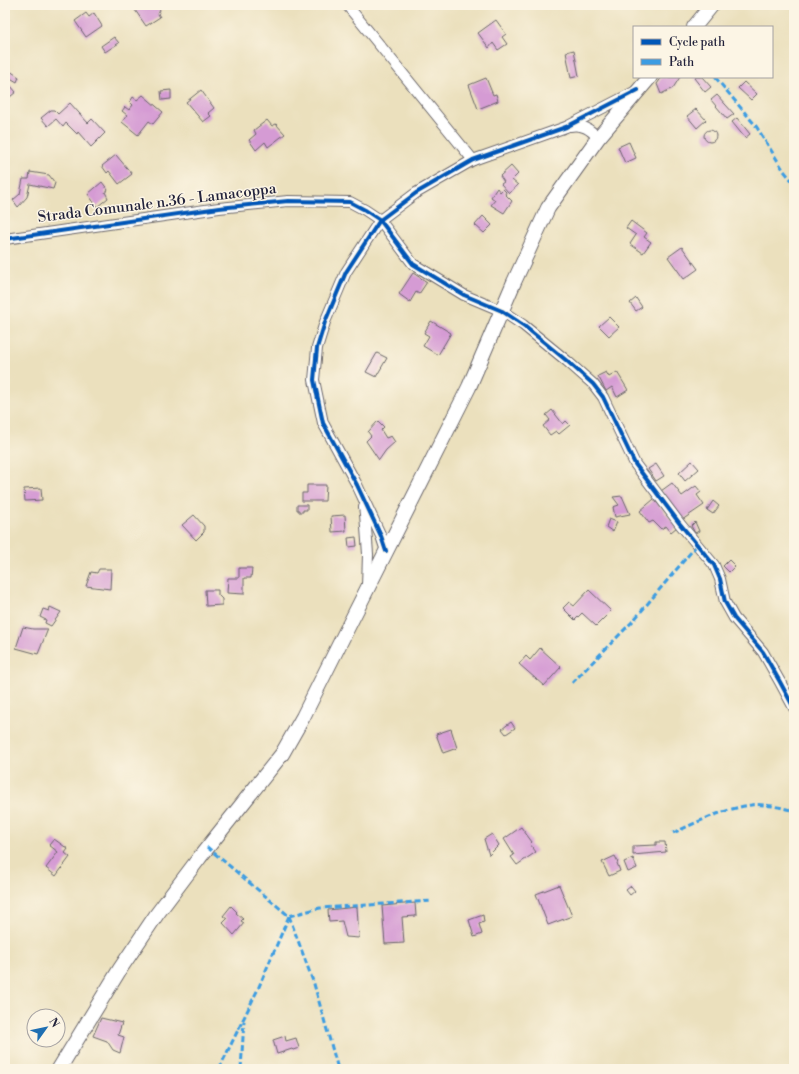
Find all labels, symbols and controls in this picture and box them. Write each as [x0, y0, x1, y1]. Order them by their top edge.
legend [633, 26, 773, 78]
text: Cycle path [669, 35, 725, 50]
text: Path [669, 55, 694, 70]
street label: Strada Comunale n.36 - Lamacoppa [37, 179, 278, 227]
north arrow [26, 1008, 66, 1048]
text: N [45, 1016, 62, 1031]

